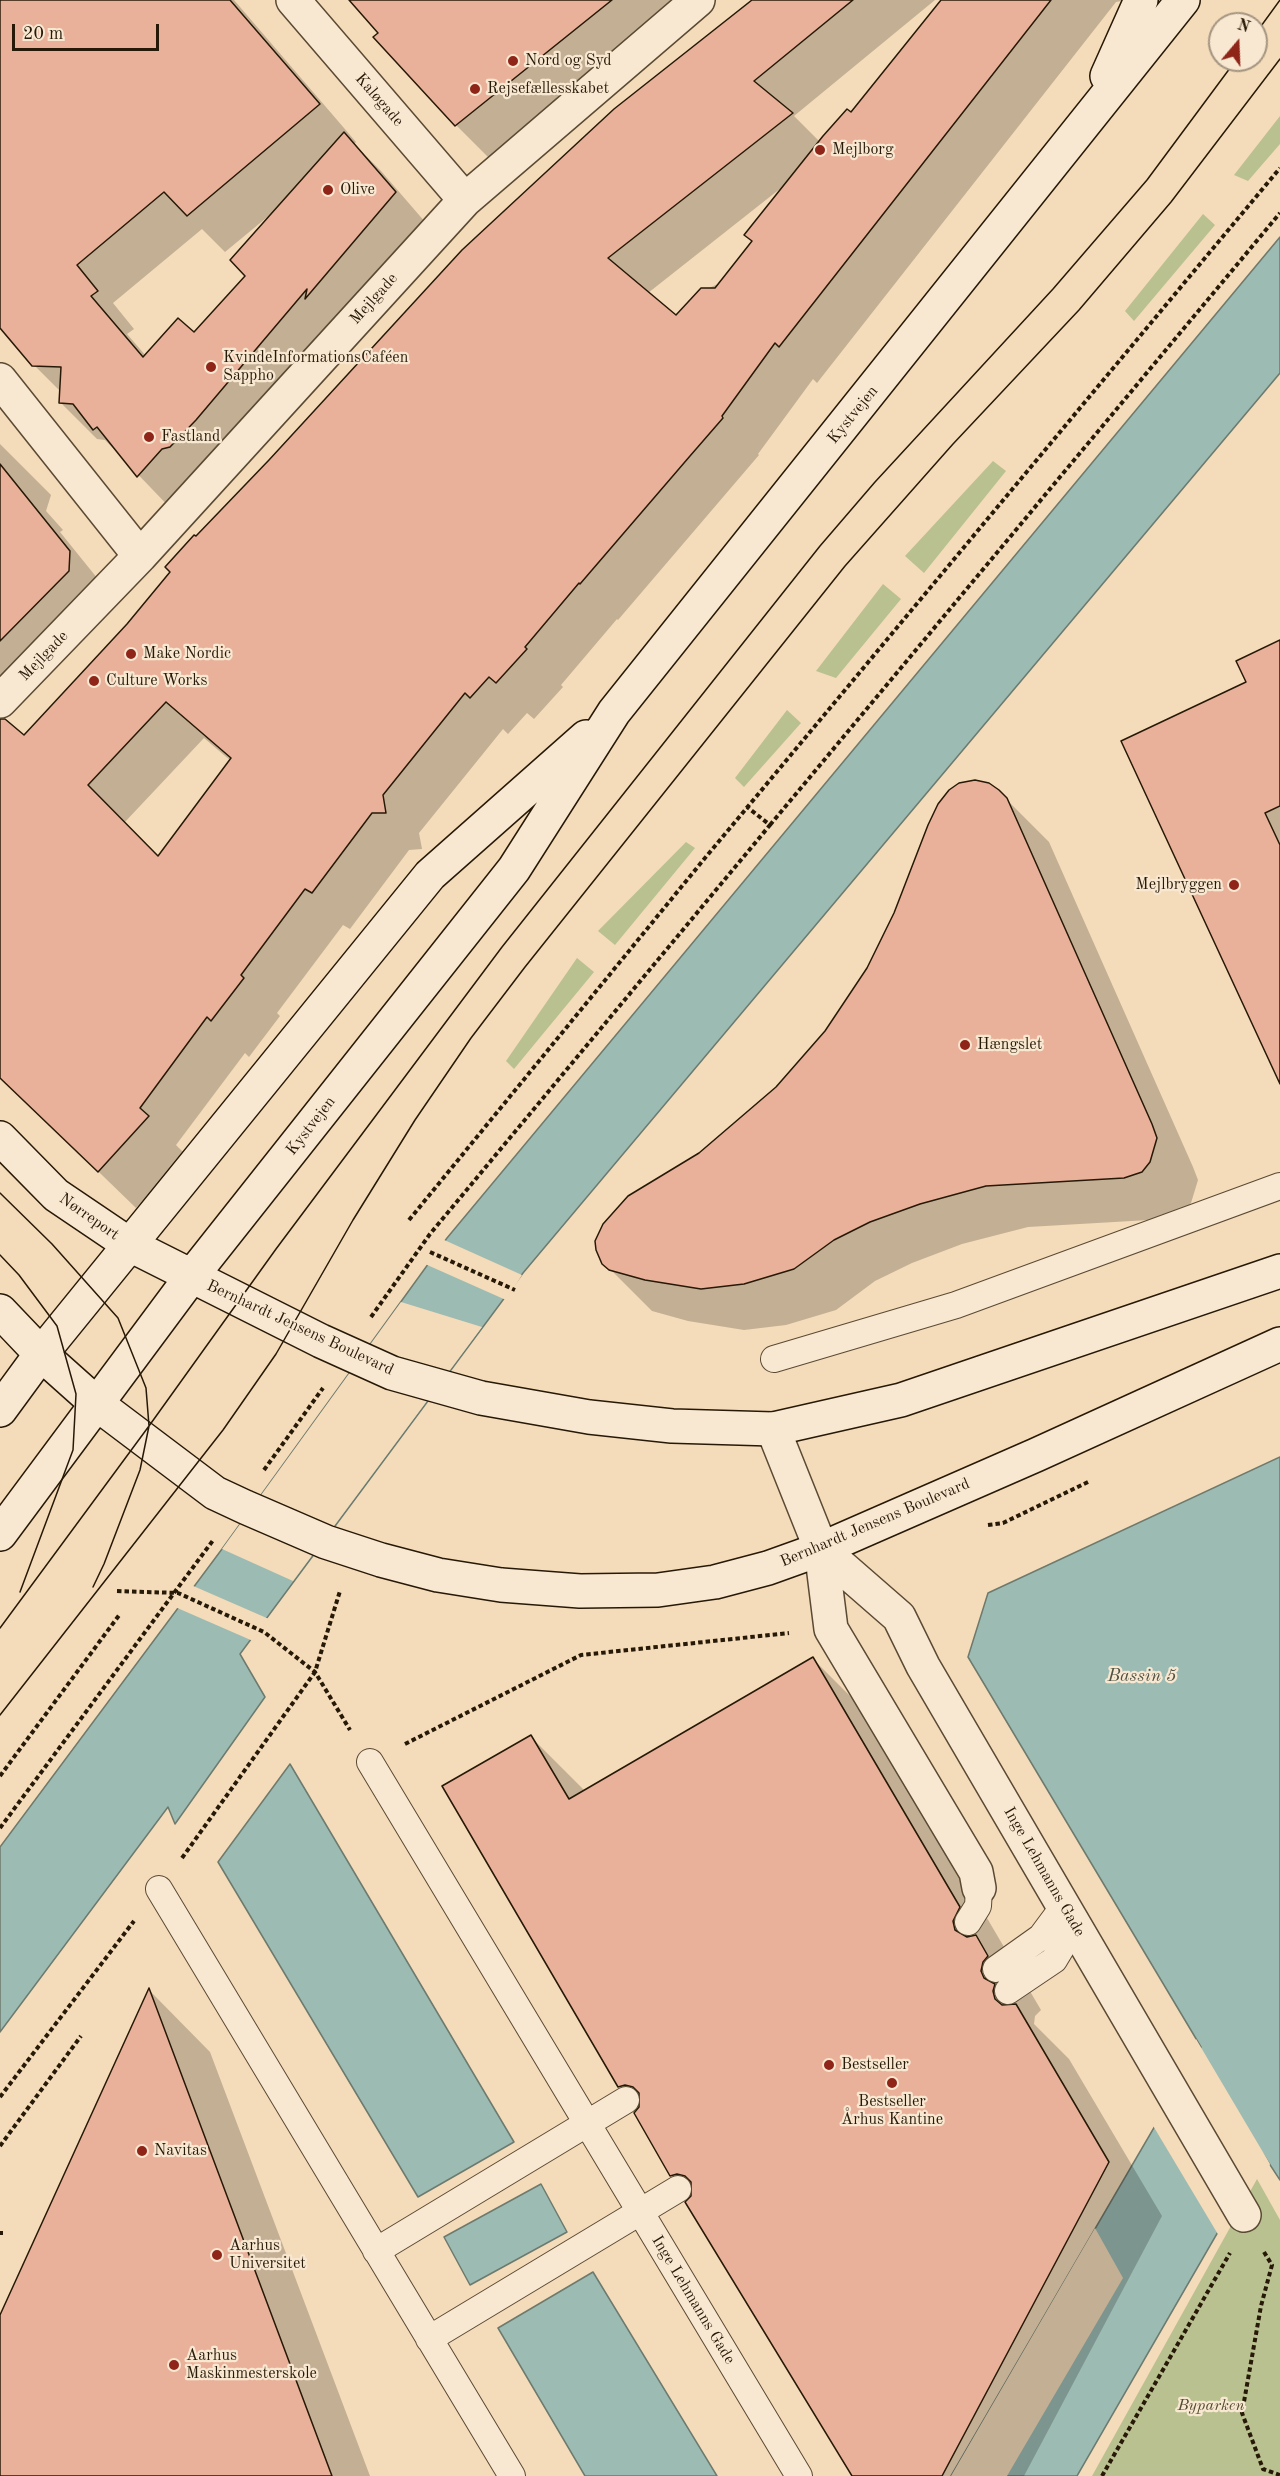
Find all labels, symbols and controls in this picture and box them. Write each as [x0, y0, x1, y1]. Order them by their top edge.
scale bar [15, 12, 162, 50]
north arrow [1208, 12, 1268, 72]
text: N [1235, 17, 1252, 36]
text: 20 m [23, 25, 63, 43]
place label: Nord og Syd [525, 51, 612, 71]
marker: Nord og Syd [506, 54, 520, 68]
street label: Kaløgade [351, 69, 407, 131]
place label: Rejsefællesskabet [487, 79, 609, 99]
marker: Rejsefællesskabet [468, 82, 482, 96]
place label: Mejlborg [832, 140, 894, 160]
marker: Mejlborg [813, 143, 827, 157]
place label: Olive [340, 180, 375, 200]
marker: Olive [321, 183, 335, 197]
street label: Mejlgade [346, 269, 402, 329]
place label: KvindeInformationsCaféen Sappho [223, 348, 408, 386]
marker: KvindeInformationsCaféen Sappho [204, 360, 218, 374]
street label: Kystvejen [824, 382, 882, 448]
place label: Fastland [161, 427, 220, 447]
marker: Fastland [142, 430, 156, 444]
street label: Mejlgade [15, 627, 73, 685]
place label: Make Nordic [143, 644, 231, 664]
marker: Make Nordic [124, 647, 138, 661]
place label: Culture Works [106, 671, 207, 691]
marker: Culture Works [87, 674, 101, 688]
place label: Mejlbryggen [1135, 875, 1222, 895]
marker: Mejlbryggen [1227, 878, 1241, 892]
place label: Hængslet [977, 1035, 1042, 1055]
marker: Hængslet [958, 1038, 972, 1052]
street label: Kystvejen [282, 1093, 340, 1159]
street label: Nørreport [55, 1189, 123, 1245]
street label: Bernhardt Jensens Boulevard [203, 1276, 397, 1380]
street label: Bernhardt Jensens Boulevard [777, 1474, 973, 1572]
water label: Bassin 5 [1108, 1665, 1176, 1687]
street label: Inge Lehmanns Gade [999, 1804, 1089, 1940]
place label: Bestseller [841, 2055, 909, 2075]
marker: Bestseller [822, 2058, 836, 2072]
marker: Bestseller Århus Kantine [885, 2076, 899, 2090]
place label: Bestseller Århus Kantine [841, 2092, 943, 2130]
place label: Navitas [154, 2141, 207, 2161]
marker: Navitas [135, 2144, 149, 2158]
street label: Inge Lehmanns Gade [647, 2232, 739, 2368]
place label: Aarhus Universitet [229, 2236, 306, 2274]
marker: Aarhus Universitet [210, 2248, 224, 2262]
place label: Aarhus Maskinmesterskole [186, 2346, 317, 2384]
marker: Aarhus Maskinmesterskole [167, 2358, 181, 2372]
park label: Byparken [1178, 2396, 1244, 2416]

